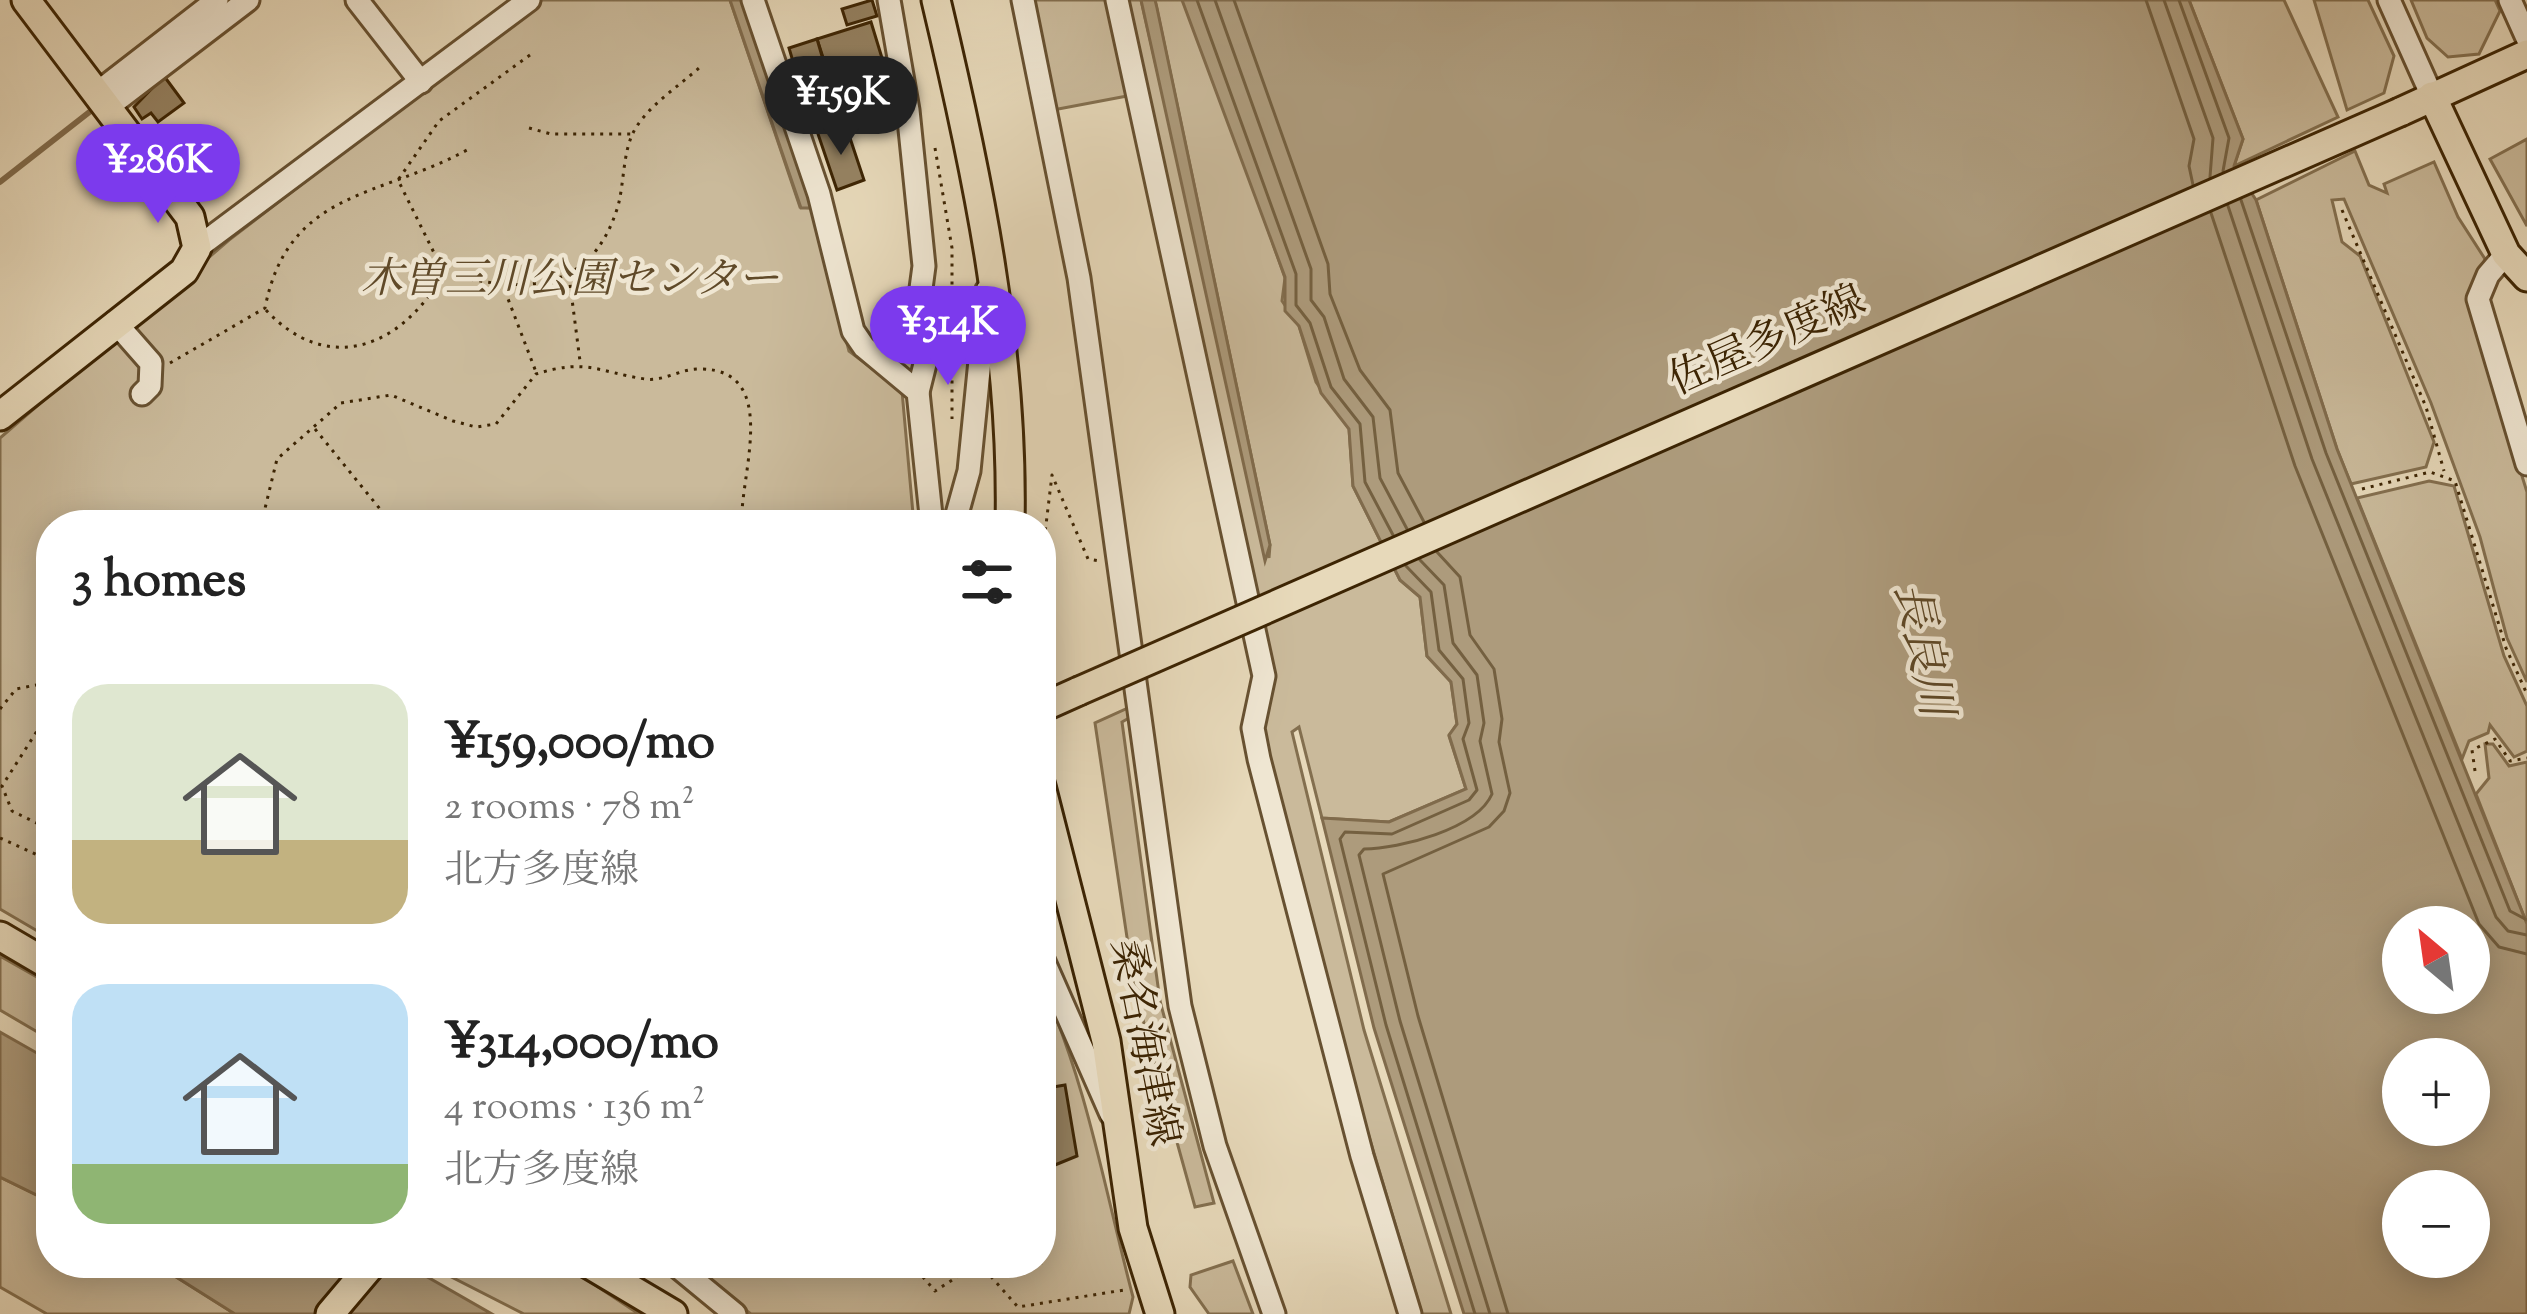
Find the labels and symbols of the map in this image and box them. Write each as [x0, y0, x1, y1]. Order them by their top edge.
pin: ¥159K [757, 56, 925, 158]
pin: ¥286K [74, 124, 242, 226]
park label: 木曽三川公園センター [361, 252, 779, 312]
street label: 佐屋多度線 [1660, 273, 1876, 413]
pin: ¥314K [864, 286, 1032, 388]
water label: 長良川 [1874, 577, 1967, 728]
north arrow [2382, 906, 2490, 1014]
street label: 桑名海津線 [1093, 934, 1191, 1152]

